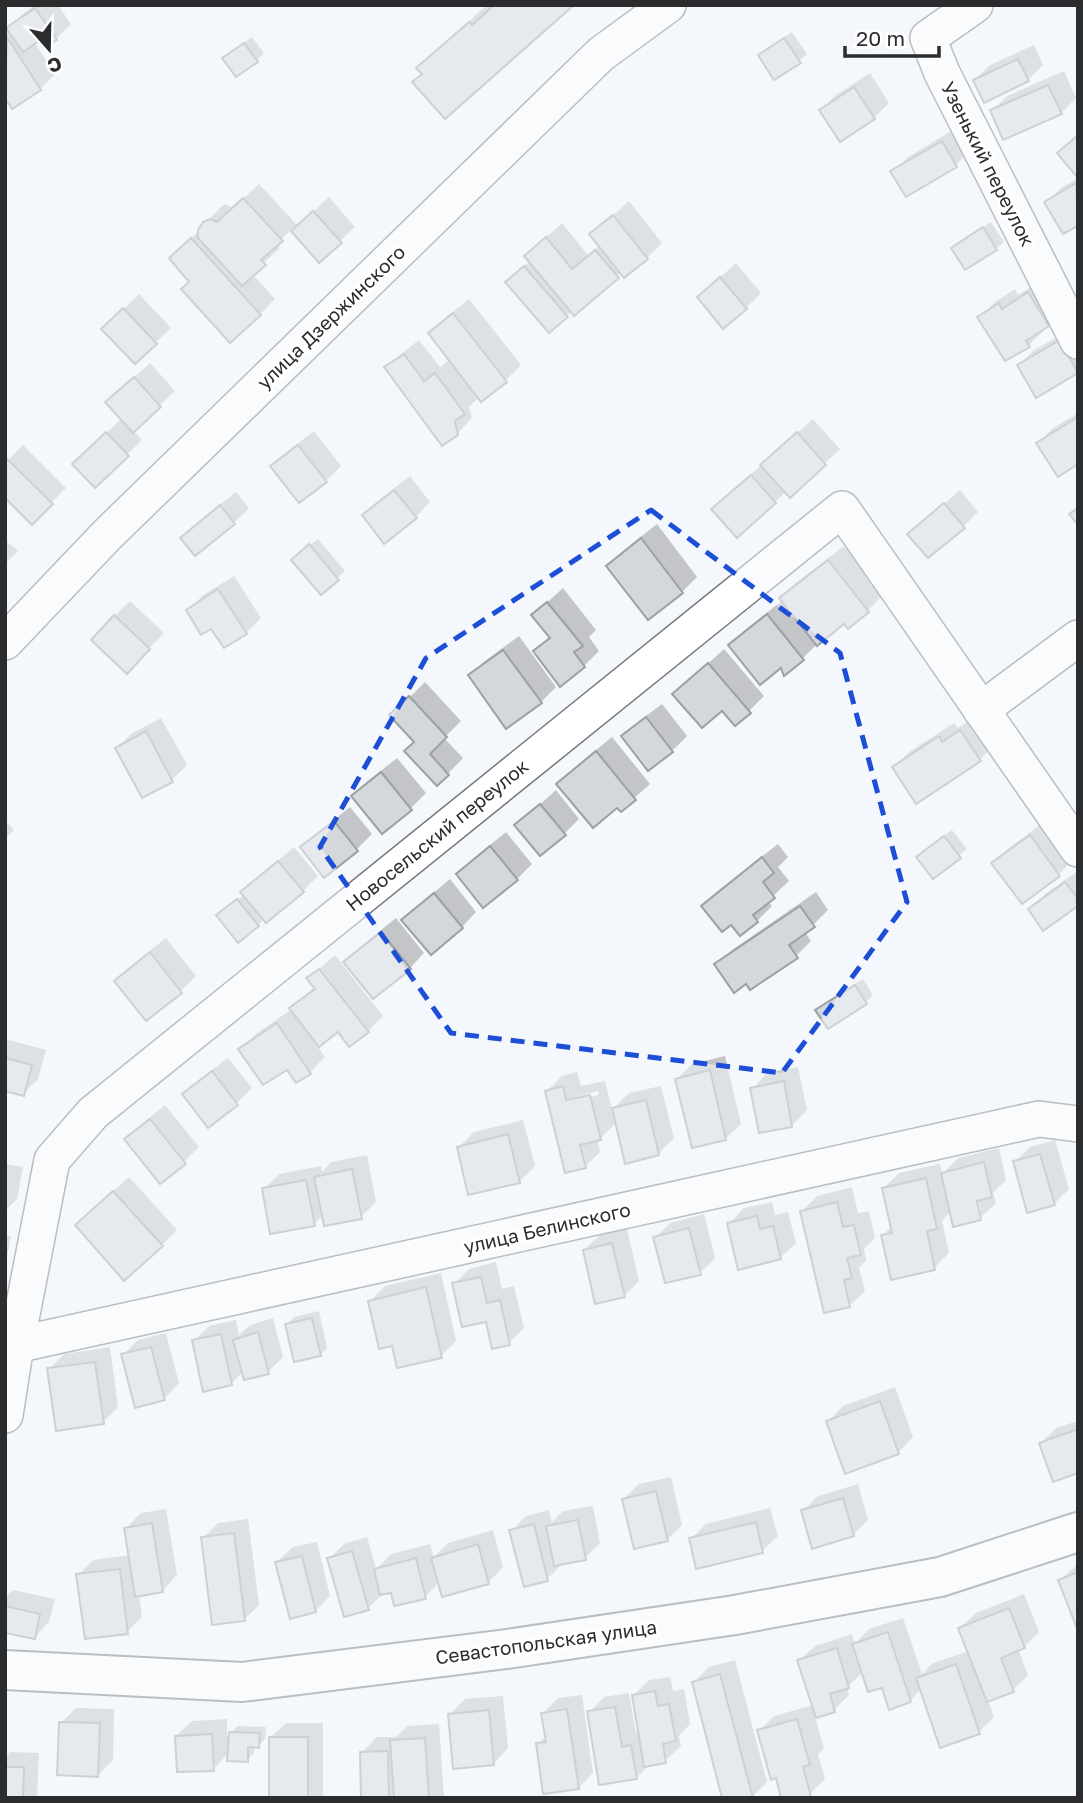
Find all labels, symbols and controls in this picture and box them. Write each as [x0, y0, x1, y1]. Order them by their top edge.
north arrow [14, 14, 84, 84]
scale bar [845, 14, 940, 58]
text: 20 m [856, 25, 905, 51]
text: С [45, 52, 65, 79]
street label: Узенький переулок [937, 78, 1040, 250]
street label: улица Дзержинского [252, 240, 410, 393]
street label: Новосельский переулок [341, 754, 533, 915]
street label: улица Белинского [461, 1197, 633, 1258]
street label: Севастопольская улица [434, 1615, 658, 1668]

